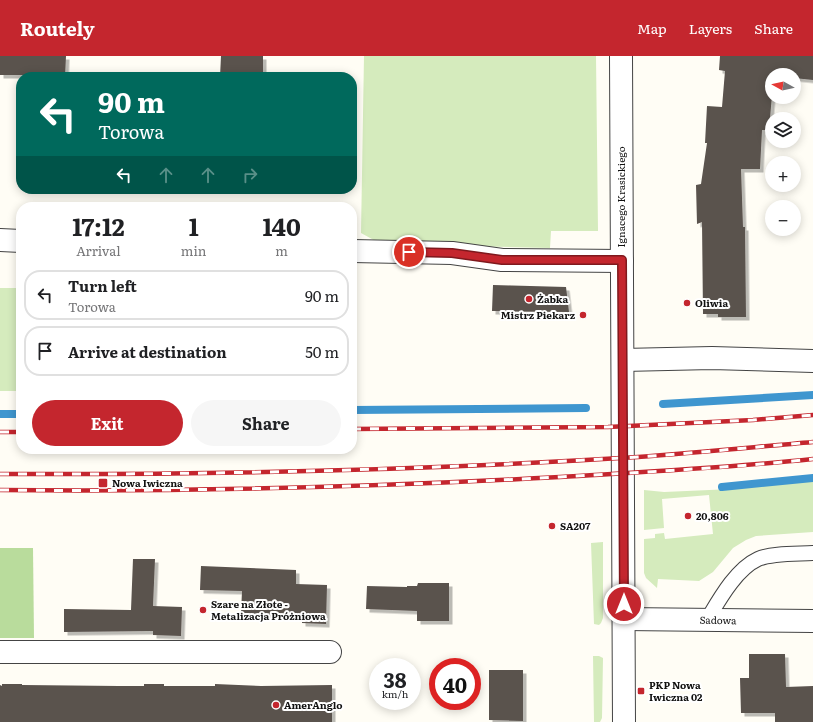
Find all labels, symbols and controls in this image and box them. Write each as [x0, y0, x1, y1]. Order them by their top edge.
text: Routely [20, 14, 95, 42]
text: Map [637, 18, 667, 38]
text: Layers [689, 18, 732, 38]
text: Share [754, 18, 793, 38]
north arrow [765, 68, 801, 104]
map controls [765, 68, 801, 236]
text: 90 m [98, 80, 165, 122]
icon: left [32, 88, 84, 140]
button: layers [765, 112, 801, 148]
text: Torowa [98, 118, 164, 145]
street label: Ignacego Krasickiego [613, 146, 628, 248]
button: + [765, 156, 801, 192]
icon: left [113, 164, 135, 186]
icon: ahead [155, 164, 177, 186]
icon: ahead [197, 164, 219, 186]
icon: right [239, 164, 261, 186]
button: − [765, 200, 801, 236]
text: 17:12 [72, 208, 125, 243]
text: 1 [189, 208, 199, 243]
text: 140 [263, 208, 301, 243]
pin [392, 235, 426, 269]
text: Arrival [76, 241, 121, 260]
text: min [181, 241, 206, 260]
text: m [275, 241, 288, 260]
icon: arrive [398, 241, 420, 263]
text: Turn left [68, 274, 137, 297]
icon: left [34, 284, 56, 306]
text: 90 m [305, 284, 339, 307]
place label: Żabka [537, 291, 569, 306]
marker: Żabka [524, 294, 534, 304]
place label: Oliwia [695, 295, 728, 310]
text: Torowa [68, 297, 116, 316]
marker: Oliwia [682, 298, 692, 308]
place label: Mistrz Piekarz [501, 307, 576, 322]
marker: Mistrz Piekarz [578, 310, 588, 320]
icon: arrive [34, 340, 56, 362]
text: Arrive at destination [68, 340, 227, 363]
text: 50 m [305, 340, 339, 363]
button: Exit [32, 400, 183, 446]
button: Share [191, 400, 341, 446]
place label: Nowa Iwiczna [112, 475, 183, 490]
marker: Nowa Iwiczna [97, 477, 109, 489]
place label: 20,806 [696, 508, 729, 523]
marker: 20,806 [683, 511, 693, 521]
place label: SA207 [560, 518, 591, 533]
marker: SA207 [547, 521, 557, 531]
position arrow [603, 583, 645, 625]
place label: Szare na Złote - Metalizacja Próżniowa [211, 596, 326, 623]
marker: Szare na Złote - Metalizacja Próżniowa [198, 605, 208, 615]
street label: Sadowa [699, 612, 737, 627]
speed limit sign: 40 [429, 658, 481, 710]
text: 38 [384, 664, 406, 694]
place label: PKP Nowa Iwiczna 02 [649, 677, 703, 704]
text: km/h [382, 686, 408, 701]
marker: PKP Nowa Iwiczna 02 [636, 686, 646, 696]
place label: AmerAnglo [284, 697, 342, 712]
marker: AmerAnglo [271, 700, 281, 710]

